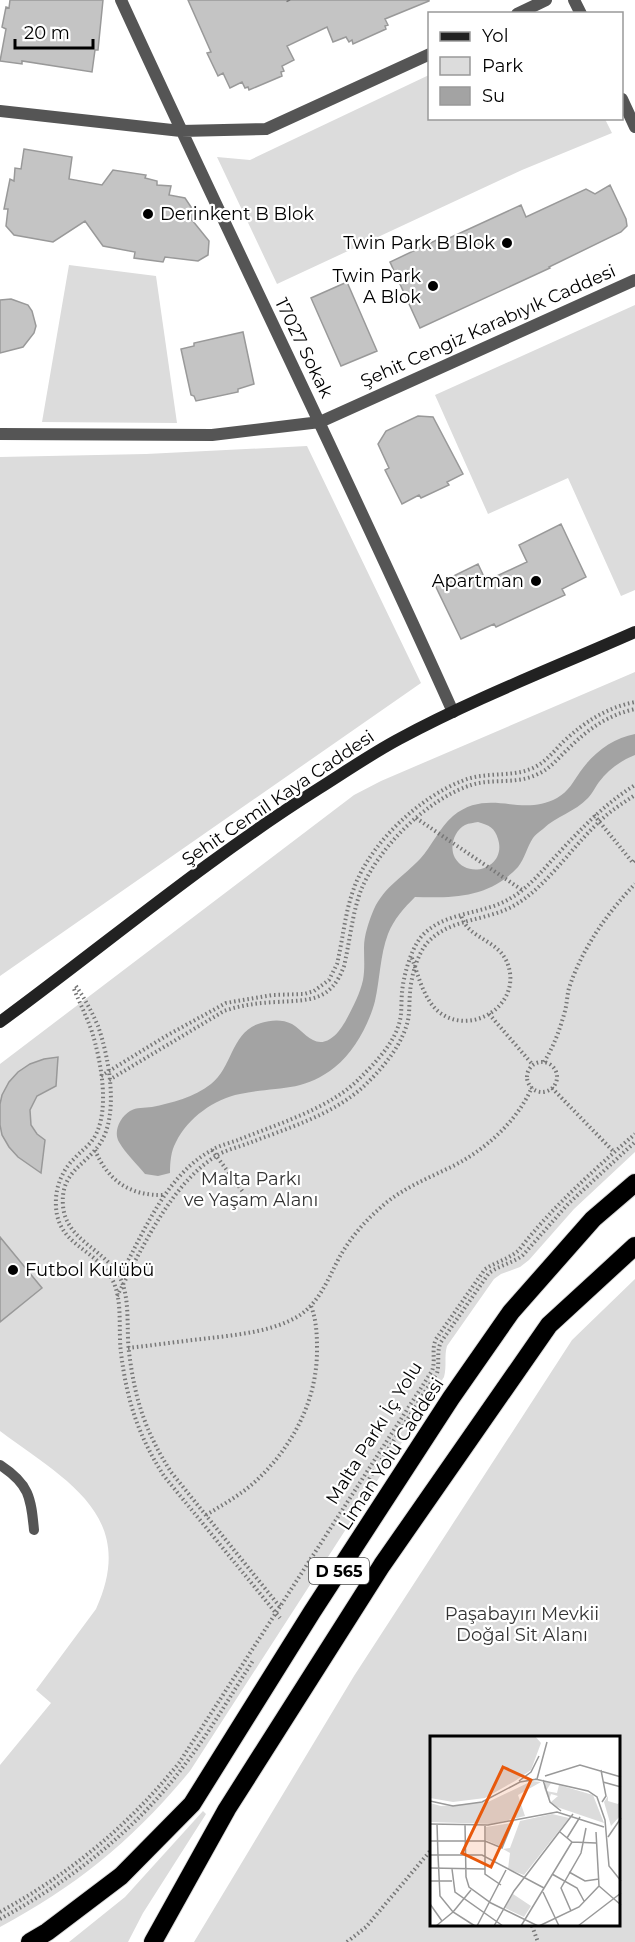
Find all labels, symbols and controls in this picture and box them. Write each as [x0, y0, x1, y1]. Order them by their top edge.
scale bar [15, 12, 93, 50]
legend [428, 12, 623, 120]
text: 20 m [24, 22, 70, 44]
text: Yol [482, 25, 508, 47]
text: Park [482, 55, 523, 77]
text: Su [482, 85, 505, 107]
place label: Derinkent B Blok [160, 203, 314, 225]
marker: Derinkent B Blok [141, 207, 155, 221]
place label: Twin Park B Blok [343, 232, 495, 254]
marker: Twin Park B Blok [500, 236, 514, 250]
street label: Şehit Cengiz Karabıyık Caddesi [357, 260, 619, 392]
place label: Twin Park A Blok [333, 265, 421, 308]
marker: Twin Park A Blok [426, 279, 440, 293]
street label: 17027 Sokak [270, 294, 338, 402]
place label: Apartman [432, 570, 524, 592]
marker: Apartman [529, 574, 543, 588]
street label: Şehit Cemil Kaya Caddesi [178, 725, 378, 871]
park label: Malta Parkı ve Yaşam Alanı [184, 1168, 318, 1211]
place label: Futbol Kulübü [25, 1259, 154, 1281]
marker: Futbol Kulübü [6, 1263, 20, 1277]
street label: Malta Parkı İç Yolu [321, 1358, 427, 1508]
street label: Liman Yolu Caddesi [333, 1374, 449, 1534]
road number: D 565 [309, 1558, 369, 1584]
park label: Paşabayırı Mevkii Doğal Sit Alanı [445, 1603, 599, 1646]
inset map [430, 1736, 620, 1927]

